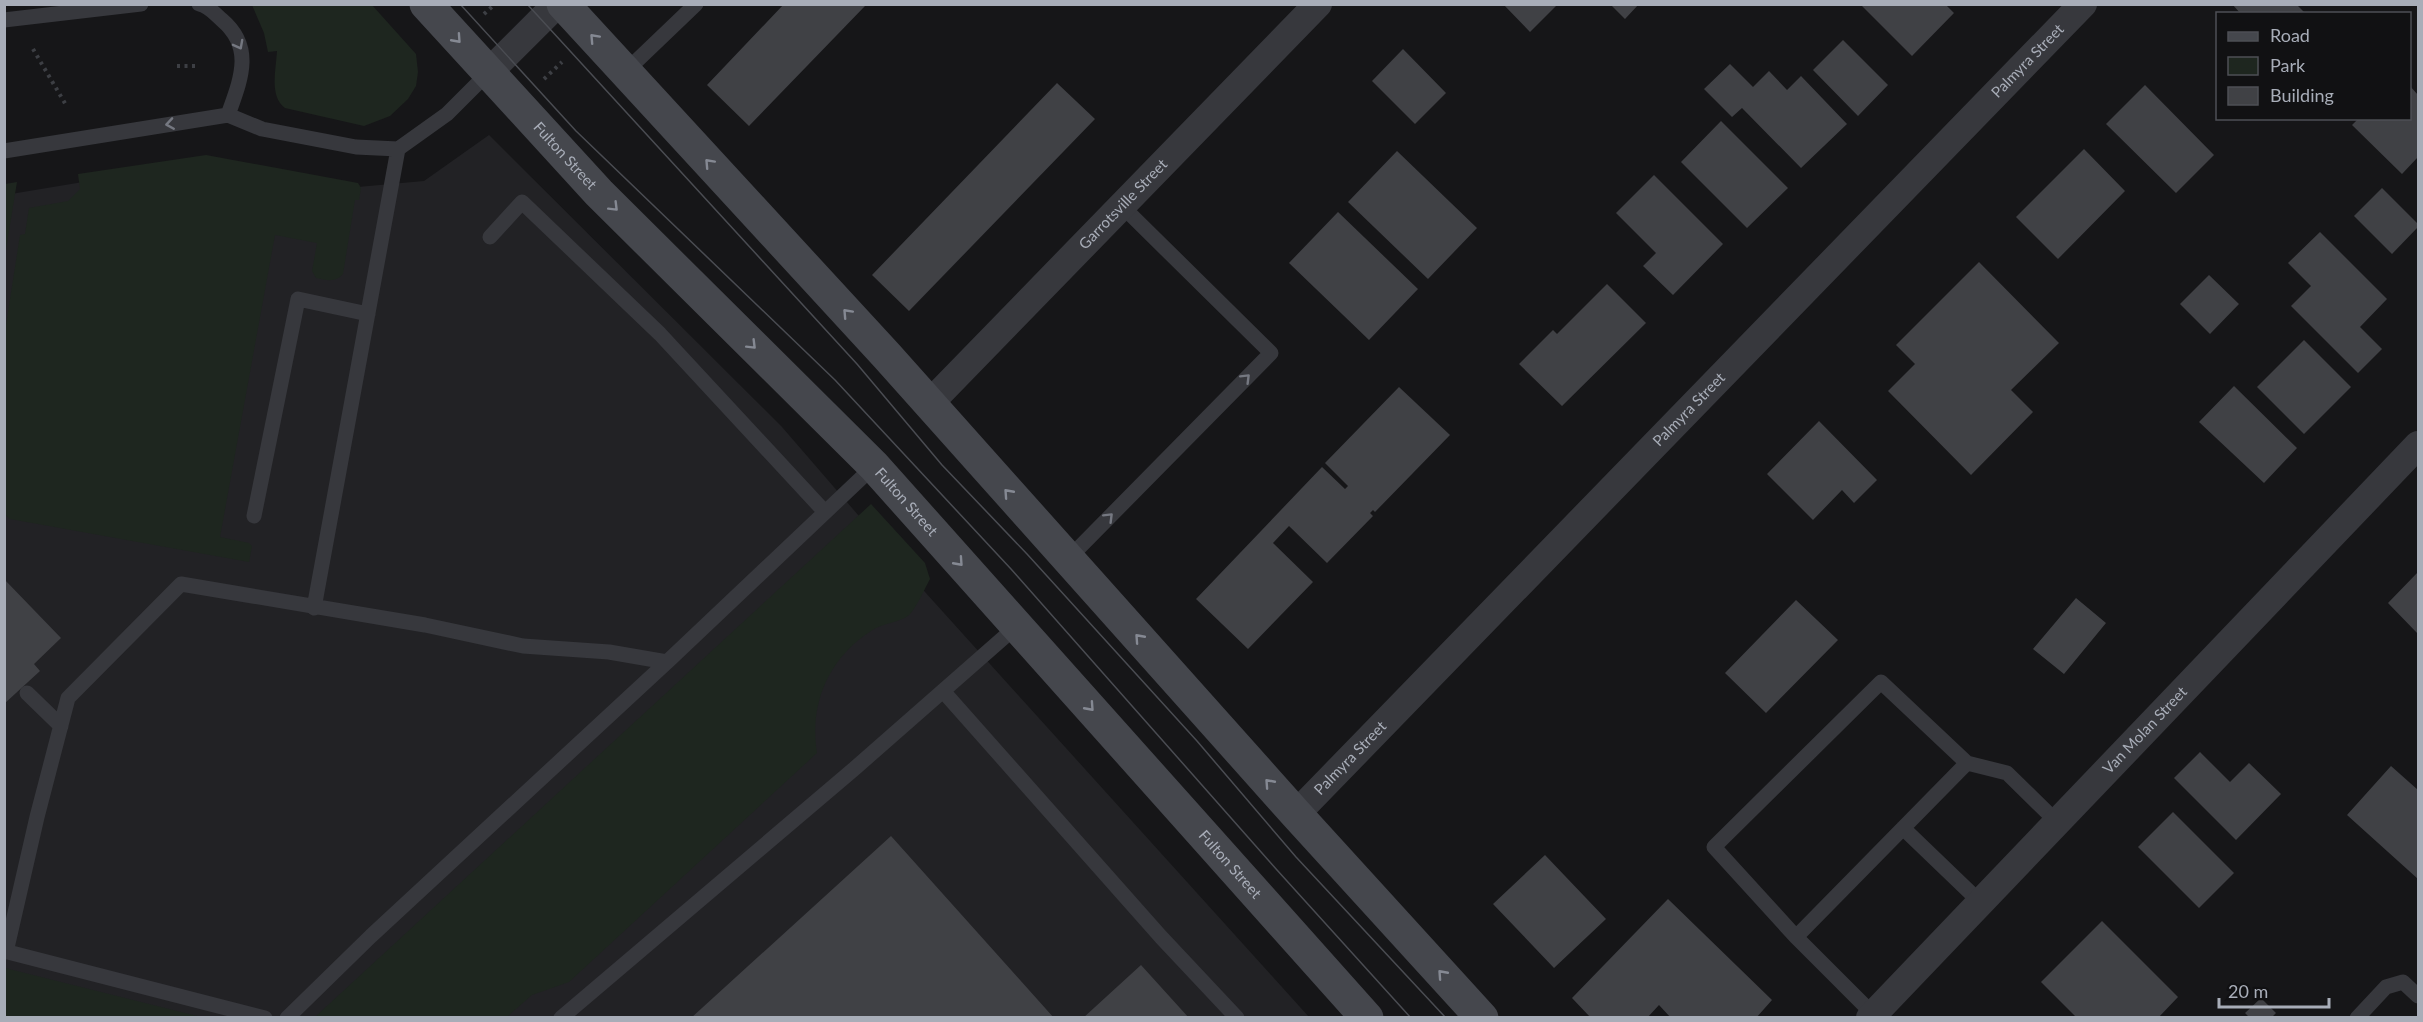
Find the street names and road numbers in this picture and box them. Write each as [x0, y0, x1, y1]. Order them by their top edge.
street label: Palmyra Street [1987, 19, 2067, 101]
street label: Fulton Street [530, 118, 602, 193]
street label: Garrotsville Street [1075, 154, 1171, 252]
street label: Palmyra Street [1648, 368, 1729, 449]
street label: Fulton Street [872, 463, 942, 540]
street label: Van Molan Street [2099, 682, 2191, 777]
street label: Palmyra Street [1310, 716, 1390, 798]
street label: Fulton Street [1195, 826, 1266, 902]

